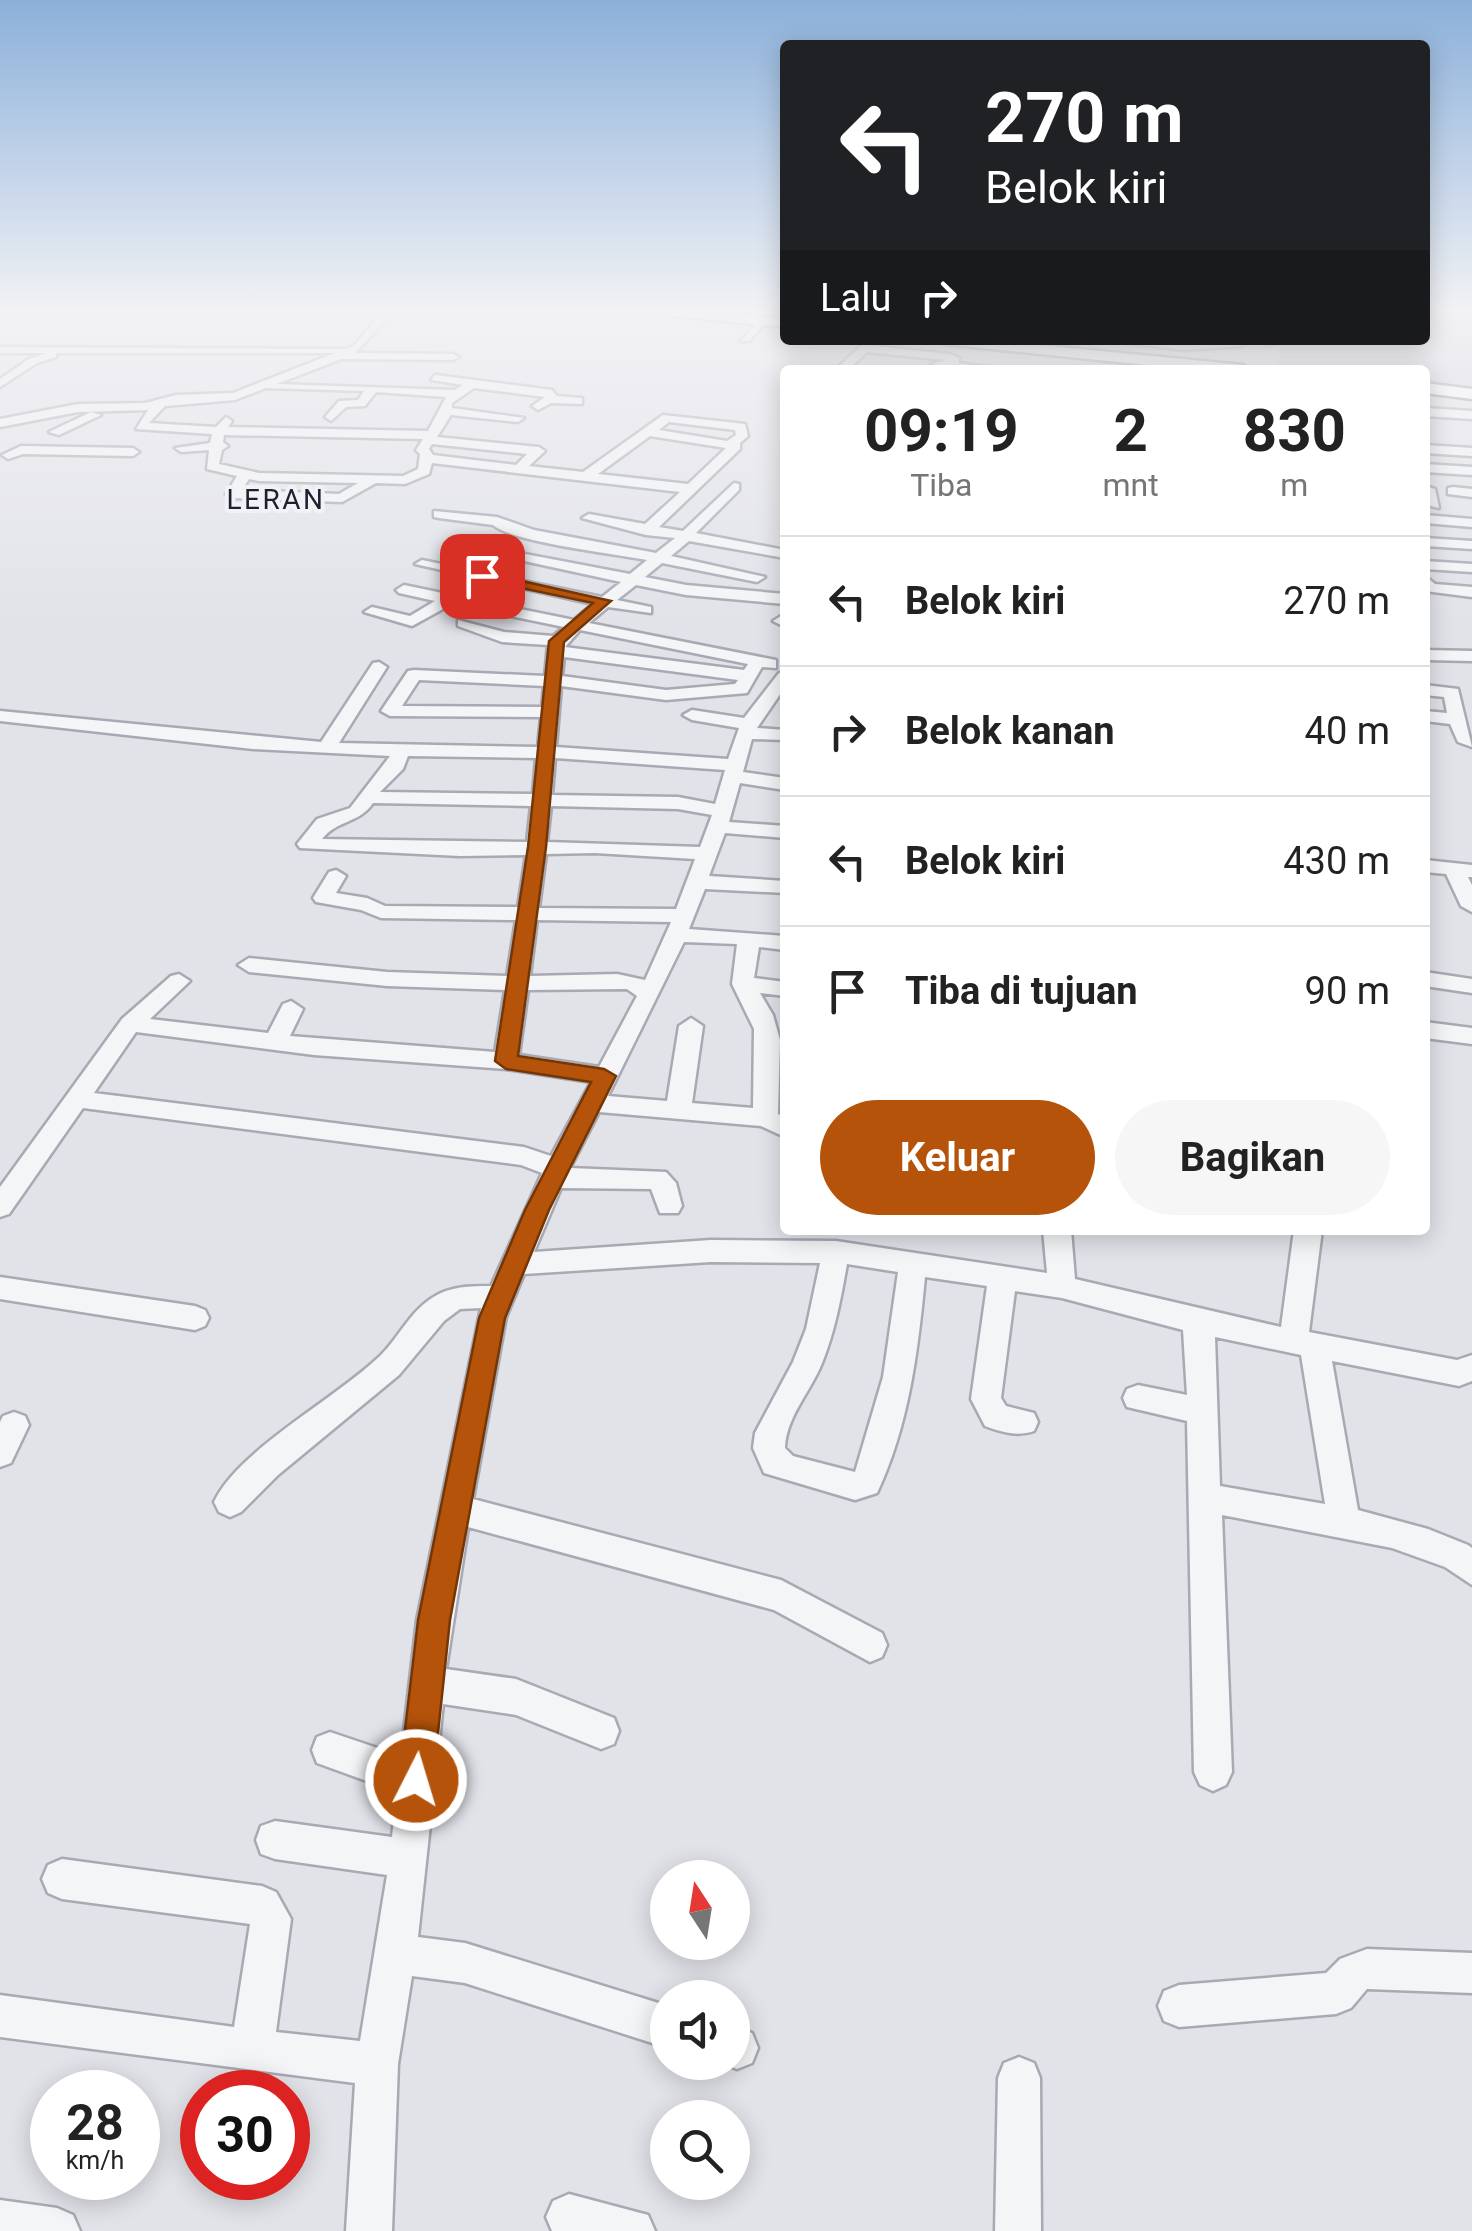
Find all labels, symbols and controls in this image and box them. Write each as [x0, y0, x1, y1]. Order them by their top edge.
text: 270 m [985, 77, 1184, 159]
icon: left [820, 80, 950, 210]
text: Belok kiri [985, 161, 1167, 214]
icon: right [911, 270, 966, 325]
text: Lalu [820, 276, 891, 320]
text: 09:19 [864, 395, 1019, 466]
text: 2 [1113, 395, 1148, 466]
text: 830 [1243, 395, 1346, 466]
text: Tiba [910, 466, 972, 504]
text: mnt [1103, 466, 1159, 504]
text: m [1280, 466, 1308, 504]
district label: LERAN [227, 483, 326, 516]
pin [440, 534, 525, 619]
icon: arrive [455, 549, 510, 604]
icon: left [820, 574, 875, 629]
text: Belok kiri [905, 579, 1065, 623]
text: 270 m [1283, 579, 1390, 623]
icon: right [820, 704, 875, 759]
text: Belok kanan [905, 709, 1115, 753]
text: 40 m [1305, 709, 1390, 753]
icon: left [820, 834, 875, 889]
text: Belok kiri [905, 839, 1065, 883]
text: 430 m [1283, 839, 1390, 883]
icon: arrive [820, 964, 875, 1019]
text: Tiba di tujuan [905, 969, 1138, 1013]
text: 90 m [1305, 969, 1390, 1013]
button: Keluar [820, 1100, 1095, 1215]
button: Bagikan [1115, 1100, 1390, 1215]
position arrow [364, 1728, 468, 1832]
north arrow [650, 1860, 750, 1960]
map controls [650, 1860, 750, 2200]
button: sound [650, 1980, 750, 2080]
speed limit sign: 30 [180, 2070, 310, 2200]
text: 28 [66, 2094, 124, 2152]
button: search [650, 2100, 750, 2200]
text: km/h [66, 2146, 124, 2175]

